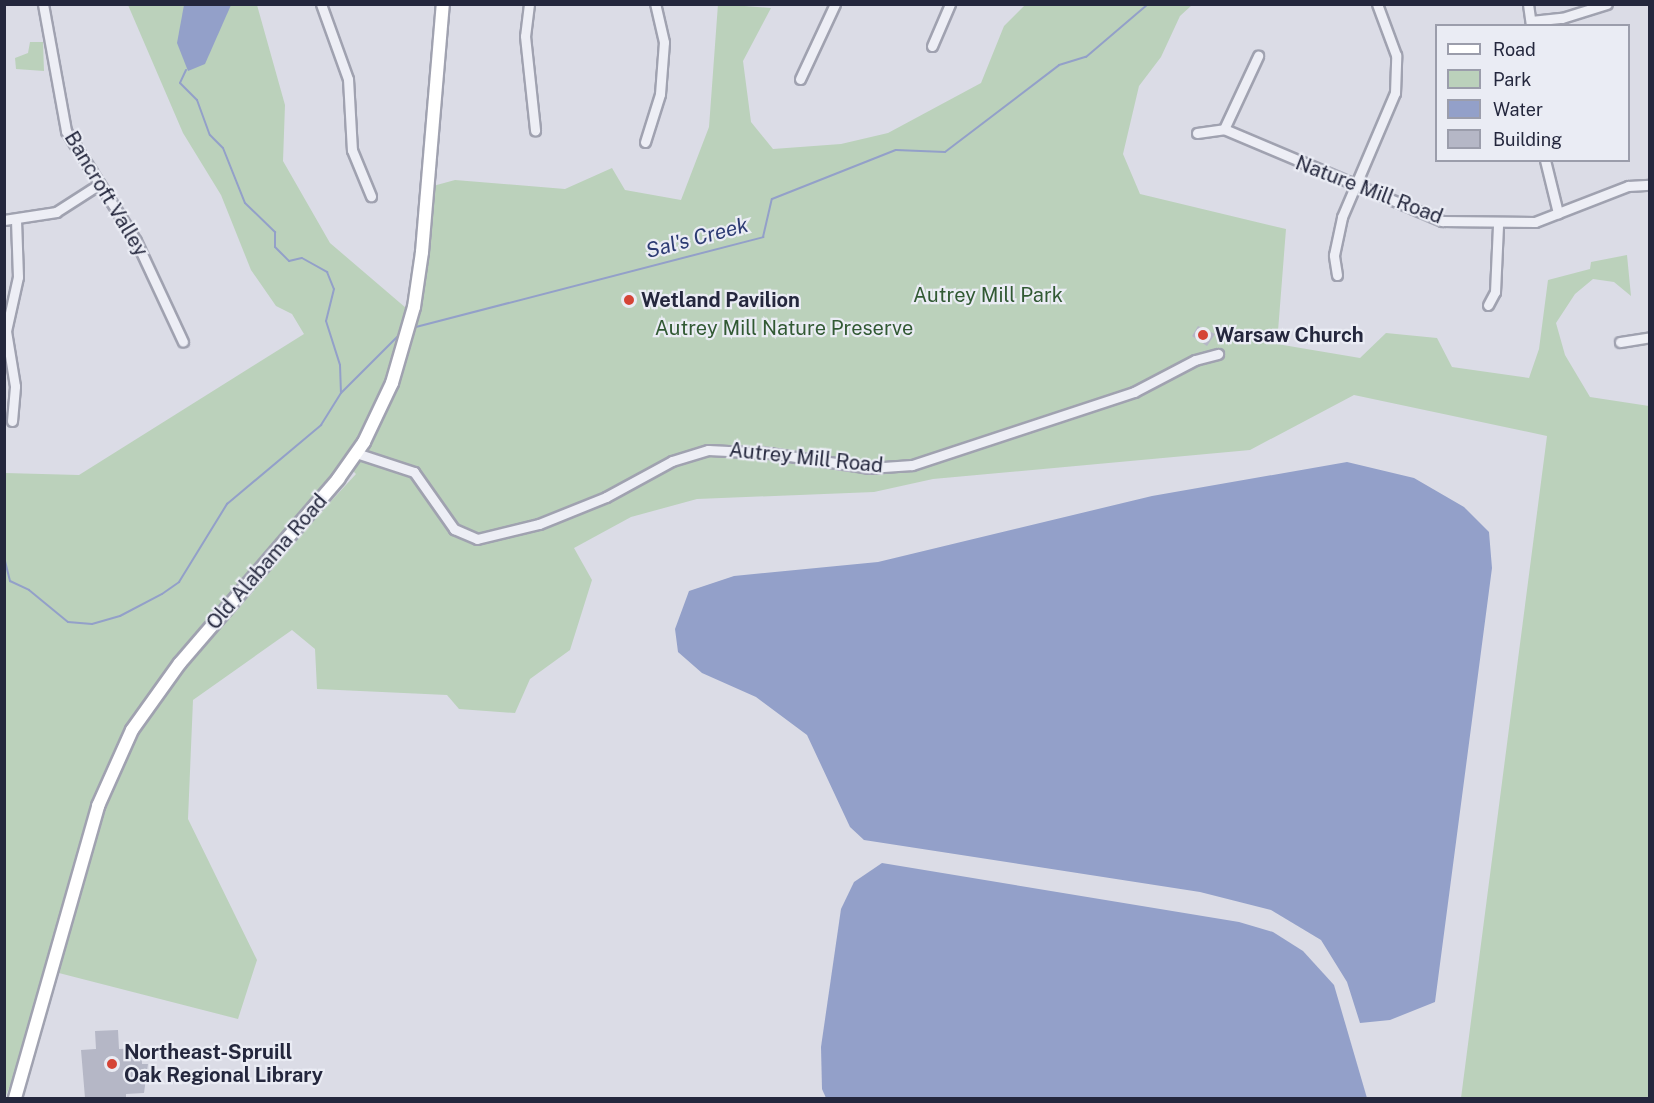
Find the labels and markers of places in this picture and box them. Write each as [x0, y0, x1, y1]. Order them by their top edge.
place label: Wetland Pavilion [641, 288, 800, 312]
marker: Wetland Pavilion [622, 293, 636, 307]
place label: Warsaw Church [1215, 323, 1364, 347]
marker: Warsaw Church [1196, 328, 1210, 342]
place label: Northeast-Spruill Oak Regional Library [124, 1040, 323, 1087]
marker: Northeast-Spruill Oak Regional Library [105, 1057, 119, 1071]

